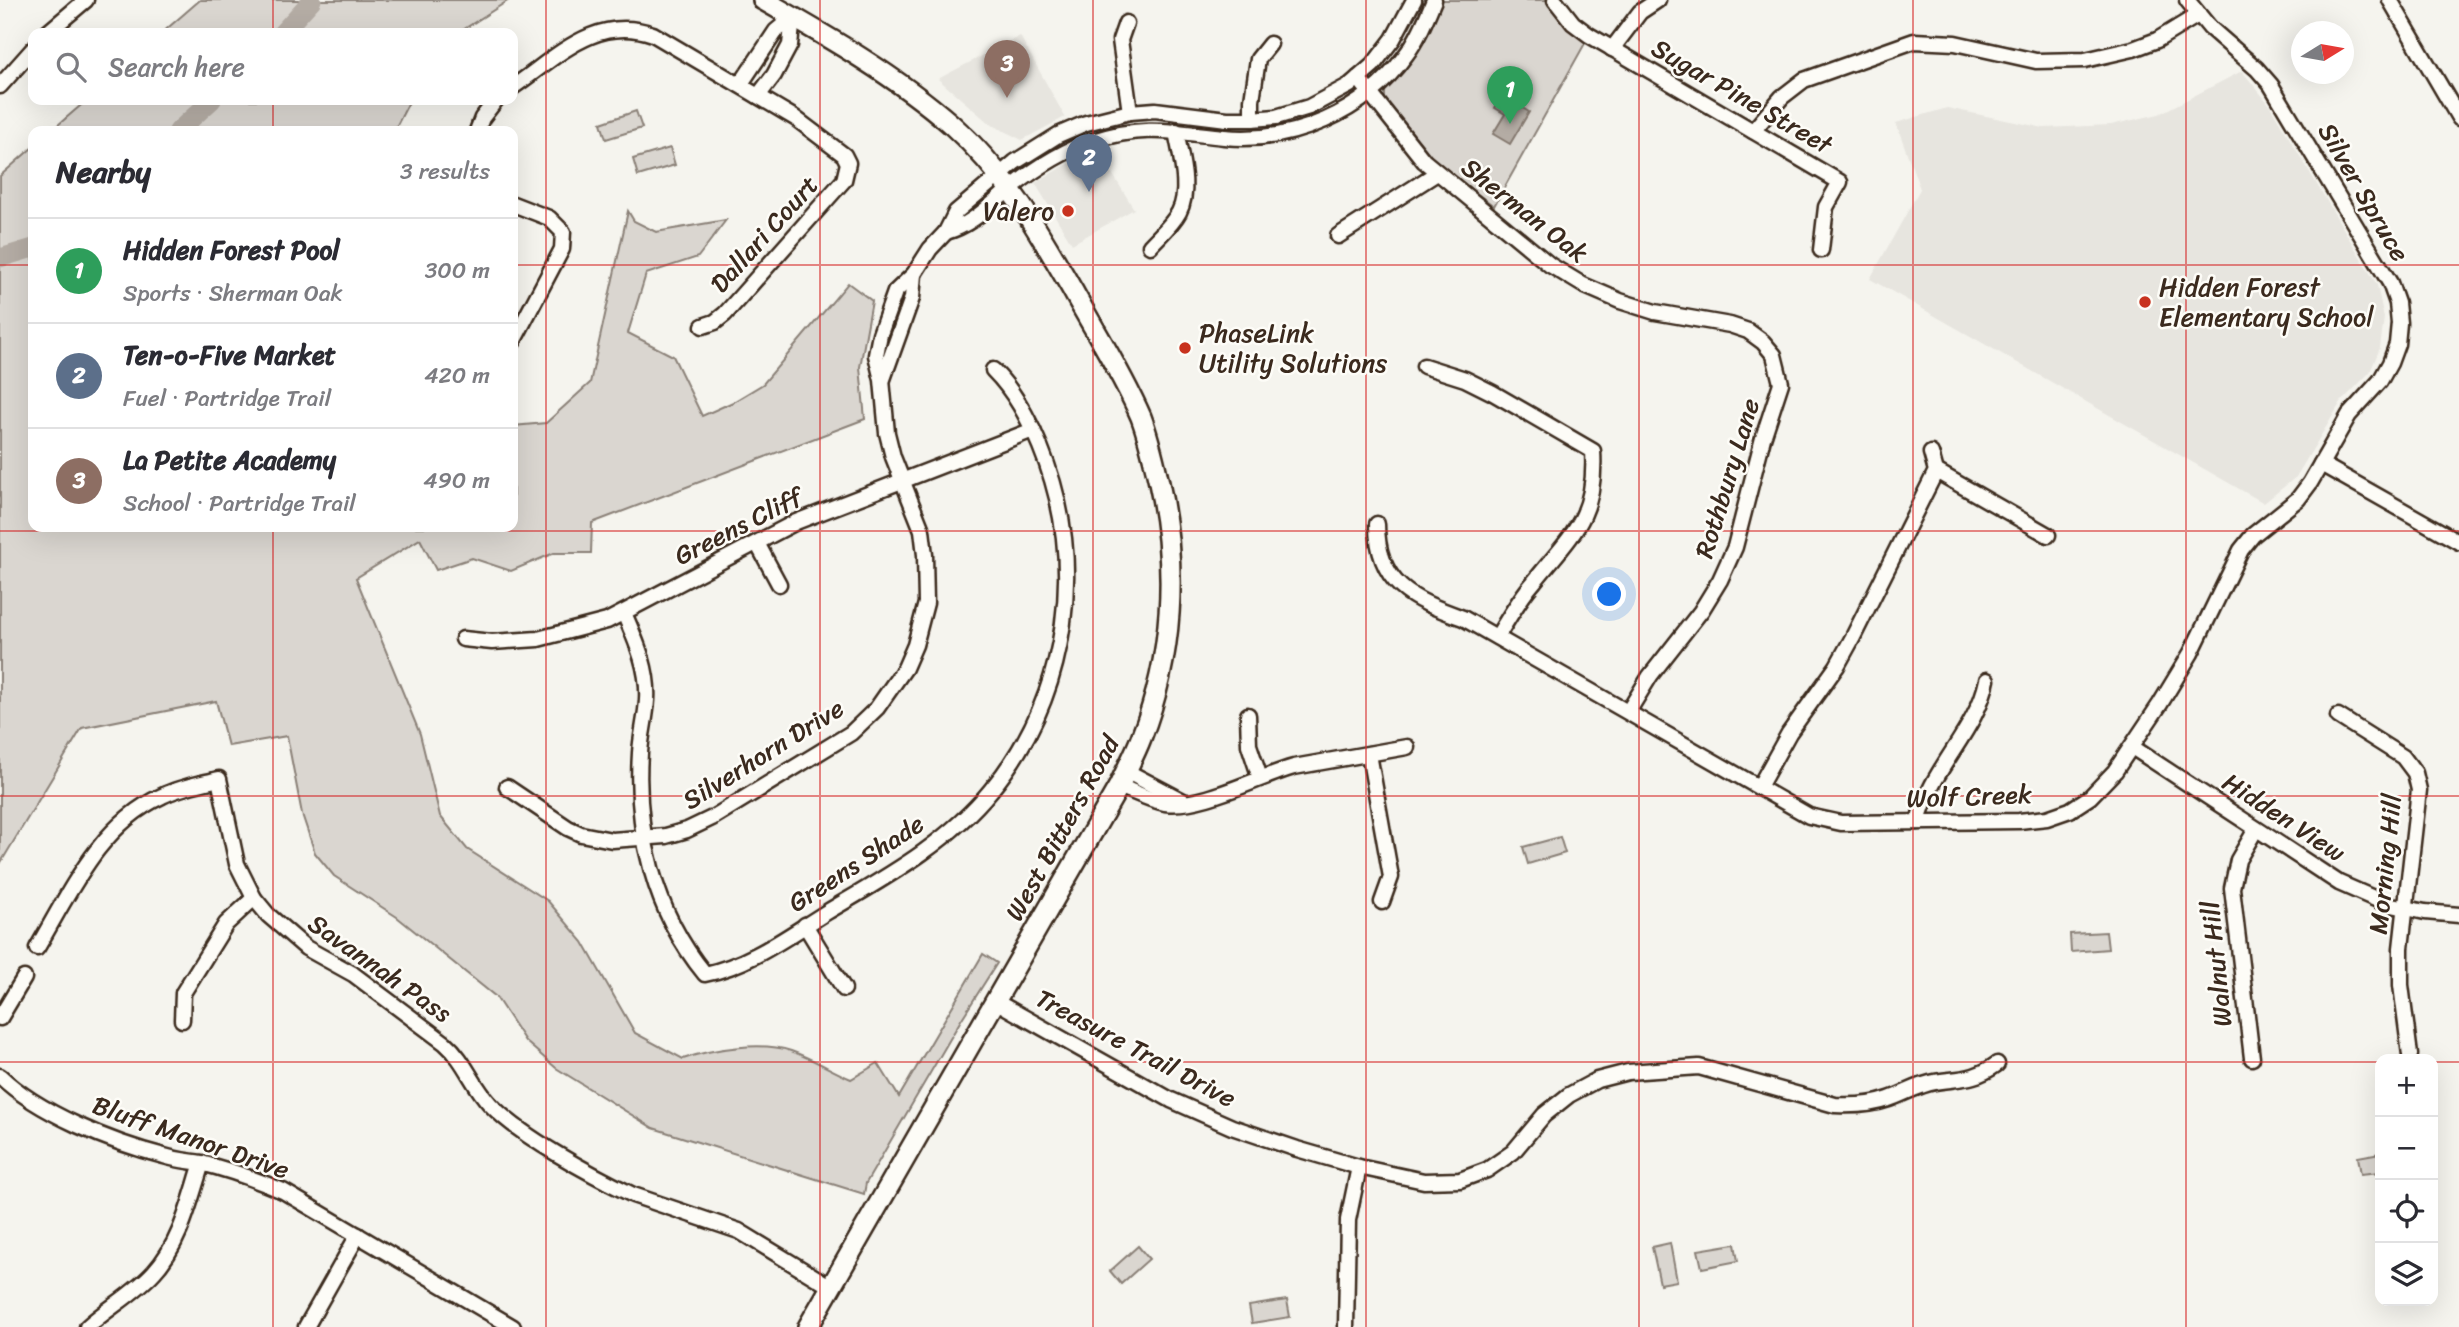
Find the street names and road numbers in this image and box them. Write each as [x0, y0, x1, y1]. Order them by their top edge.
street label: Sugar Pine Street [1643, 25, 1843, 167]
street label: Silver Spruce [2305, 113, 2423, 271]
street label: Sherman Oak [1451, 145, 1599, 275]
street label: Dallari Court [698, 164, 830, 304]
street label: Rothbury Lane [1681, 392, 1773, 564]
street label: Greens Cliff [666, 472, 814, 578]
street label: Silverhorn Drive [673, 686, 853, 822]
street label: West Bitters Road [992, 725, 1133, 929]
street label: Hidden View [2213, 760, 2356, 875]
street label: Wolf Creek [1906, 771, 2033, 821]
street label: Morning Hill [2355, 791, 2415, 936]
street label: Greens Shade [778, 801, 934, 925]
street label: Walnut Hill [2186, 898, 2245, 1029]
street label: Savannah Pass [298, 901, 462, 1035]
street label: Treasure Trail Drive [1027, 976, 1245, 1120]
street label: Bluff Manor Drive [86, 1082, 296, 1192]

